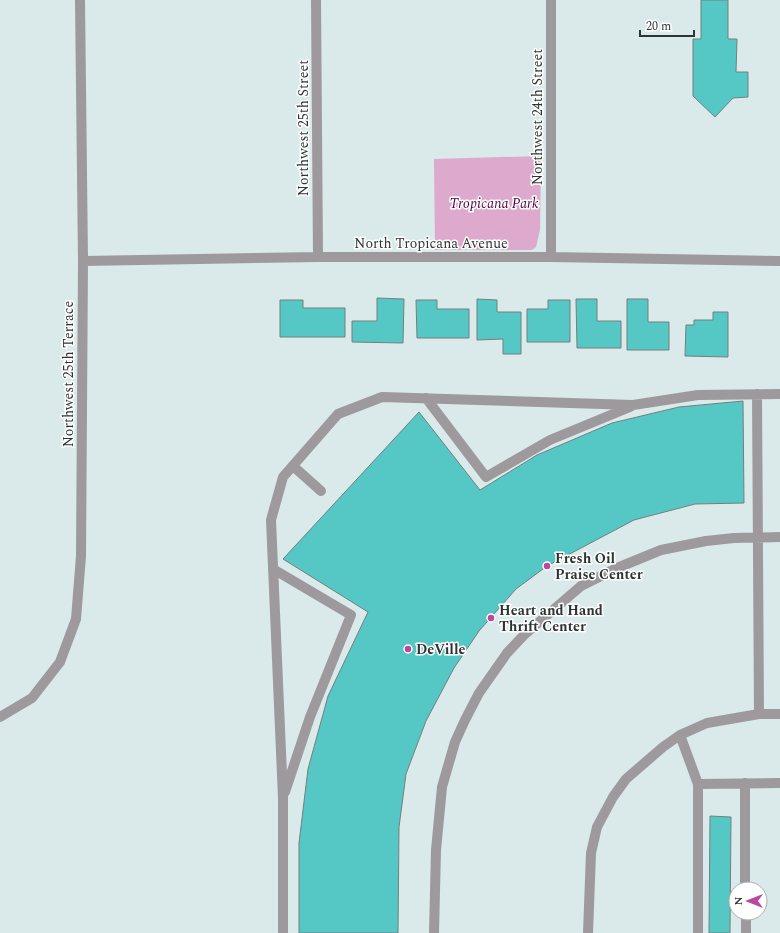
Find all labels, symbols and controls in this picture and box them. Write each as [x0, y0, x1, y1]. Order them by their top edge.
scale bar [640, 12, 694, 38]
text: 20 m [646, 17, 671, 36]
street label: Northwest 24th Street [527, 49, 548, 185]
street label: Northwest 25th Street [293, 60, 314, 196]
park label: Tropicana Park [450, 193, 539, 214]
street label: North Tropicana Avenue [354, 233, 508, 254]
street label: Northwest 25th Terrace [58, 300, 79, 447]
place label: Fresh Oil Praise Center [555, 548, 643, 585]
marker: Fresh Oil Praise Center [542, 561, 552, 571]
place label: Heart and Hand Thrift Center [499, 600, 603, 637]
marker: Heart and Hand Thrift Center [486, 613, 496, 623]
place label: DeVille [416, 639, 465, 660]
marker: DeVille [403, 644, 413, 654]
north arrow [728, 881, 768, 921]
text: N [730, 896, 747, 905]

